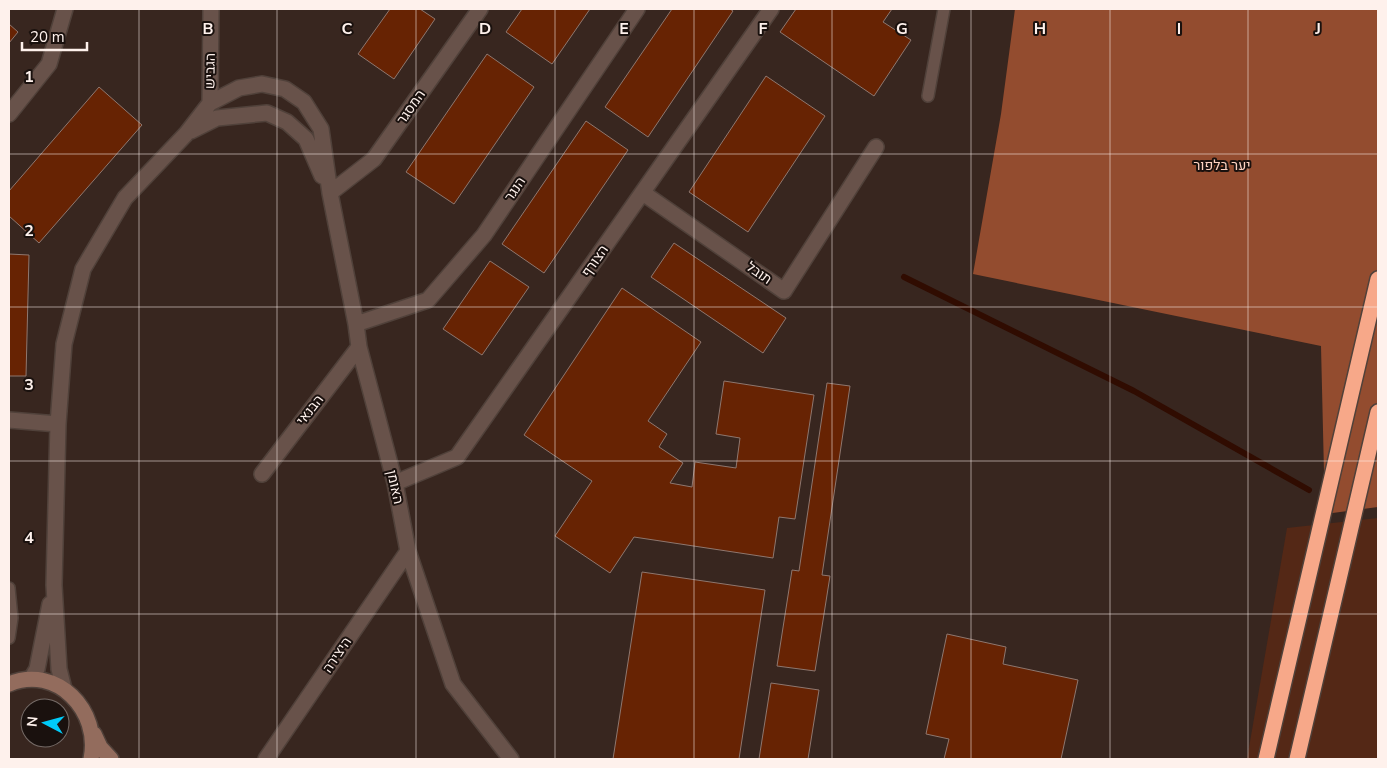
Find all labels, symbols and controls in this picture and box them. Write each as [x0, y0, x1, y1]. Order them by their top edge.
text: B [202, 18, 214, 40]
text: C [342, 18, 353, 40]
text: D [479, 18, 491, 40]
text: E [619, 18, 629, 40]
text: F [759, 18, 768, 40]
text: G [896, 18, 908, 40]
text: H [1034, 18, 1046, 40]
text: I [1177, 18, 1181, 40]
text: J [1314, 18, 1321, 40]
scale bar [22, 20, 88, 52]
text: 20 m [30, 27, 65, 47]
street label: הגביש [200, 53, 220, 89]
text: 1 [24, 66, 34, 88]
street label: המסגר [392, 86, 430, 128]
park label: יער בלפור [1193, 156, 1251, 175]
street label: הנגר [500, 173, 530, 205]
text: 2 [24, 220, 34, 242]
street label: הצורף [577, 241, 613, 281]
street label: תובל [742, 257, 776, 289]
text: 3 [24, 374, 34, 396]
street label: הבנאי [292, 391, 328, 429]
street label: האומן [382, 468, 408, 506]
text: 4 [24, 527, 34, 549]
street label: היצירה [318, 633, 356, 677]
north arrow [20, 698, 70, 748]
text: N [23, 715, 43, 728]

